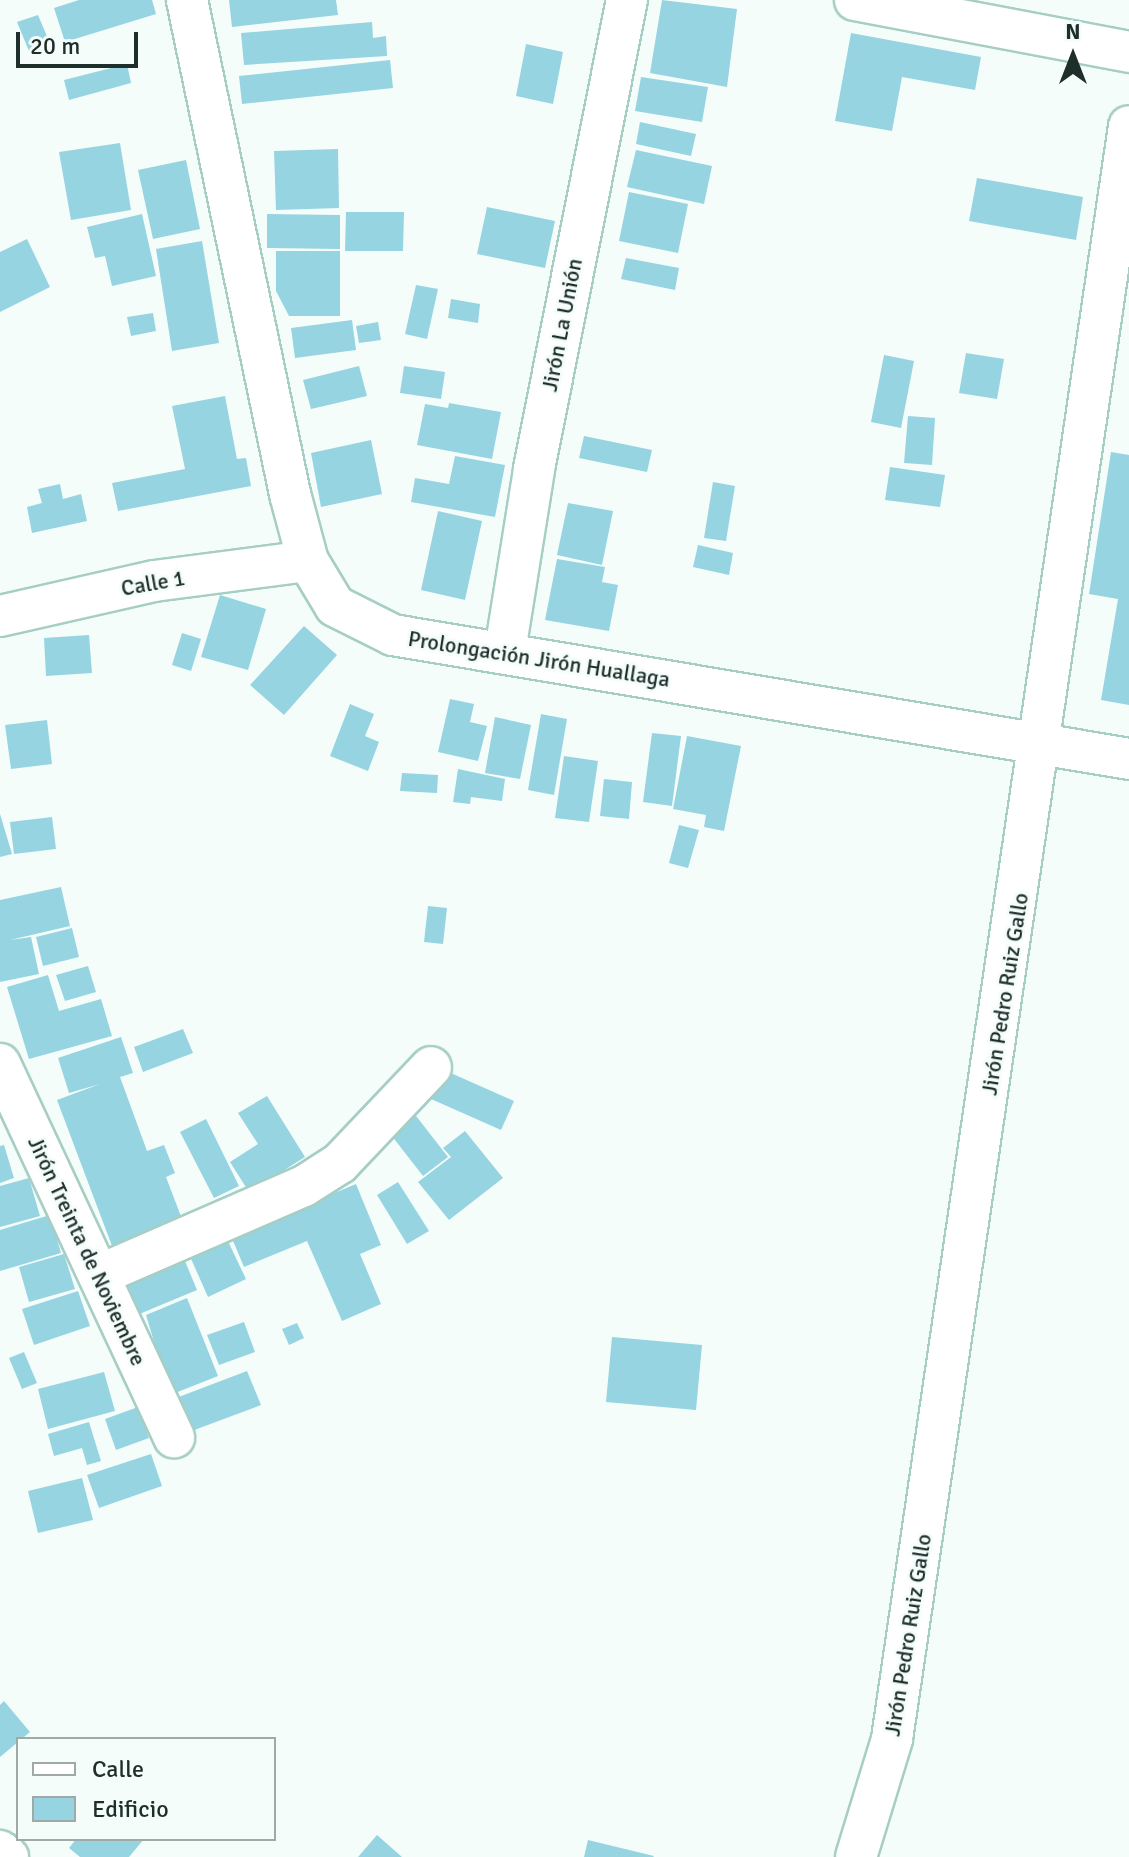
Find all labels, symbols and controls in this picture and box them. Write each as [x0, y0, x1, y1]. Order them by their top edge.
scale bar [20, 16, 142, 66]
north arrow [1033, 16, 1113, 96]
text: N [1065, 18, 1081, 45]
text: 20 m [30, 31, 80, 61]
street label: Jirón La Unión [536, 256, 588, 394]
street label: Calle 1 [119, 564, 187, 602]
street label: Prolongación Jirón Huallaga [406, 625, 672, 693]
street label: Jirón Pedro Ruiz Gallo [976, 891, 1034, 1097]
street label: Jirón Treinta de Noviembre [22, 1132, 152, 1370]
street label: Jirón Pedro Ruiz Gallo [879, 1532, 937, 1738]
legend [16, 1737, 276, 1841]
text: Calle [92, 1754, 144, 1784]
text: Edificio [92, 1794, 169, 1824]

